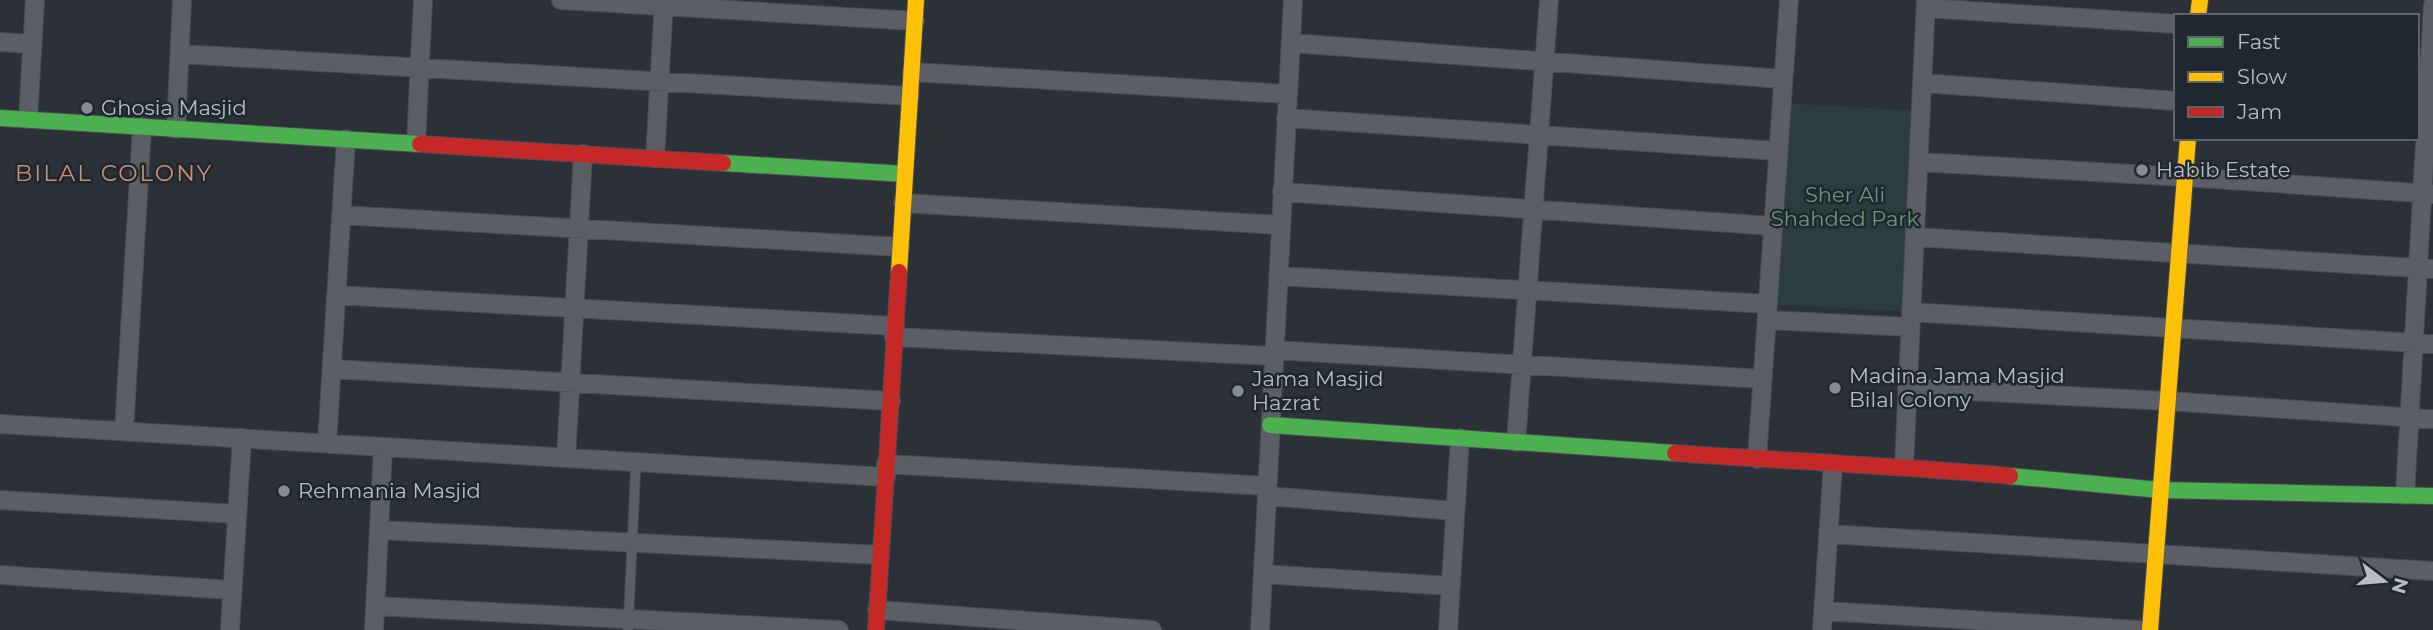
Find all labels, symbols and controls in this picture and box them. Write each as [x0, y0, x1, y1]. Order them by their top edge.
legend [2174, 14, 2419, 140]
text: Fast [2237, 29, 2281, 54]
text: Slow [2237, 64, 2287, 89]
place label: Ghosia Masjid [101, 95, 247, 120]
text: Jam [2236, 99, 2282, 124]
marker: Ghosia Masjid [79, 100, 95, 116]
place label: Habib Estate [2156, 157, 2291, 182]
district label: BILAL COLONY [15, 159, 213, 187]
marker: Habib Estate [2134, 162, 2150, 178]
park label: Sher Ali Shahded Park [1771, 182, 1920, 231]
place label: Madina Jama Masjid Bilal Colony [1849, 363, 2065, 412]
place label: Jama Masjid Hazrat [1251, 366, 1383, 415]
marker: Madina Jama Masjid Bilal Colony [1827, 380, 1843, 396]
marker: Jama Masjid Hazrat [1230, 383, 1246, 399]
place label: Rehmania Masjid [298, 478, 481, 503]
marker: Rehmania Masjid [276, 483, 292, 499]
north arrow [2349, 546, 2419, 616]
text: N [2387, 575, 2413, 596]

